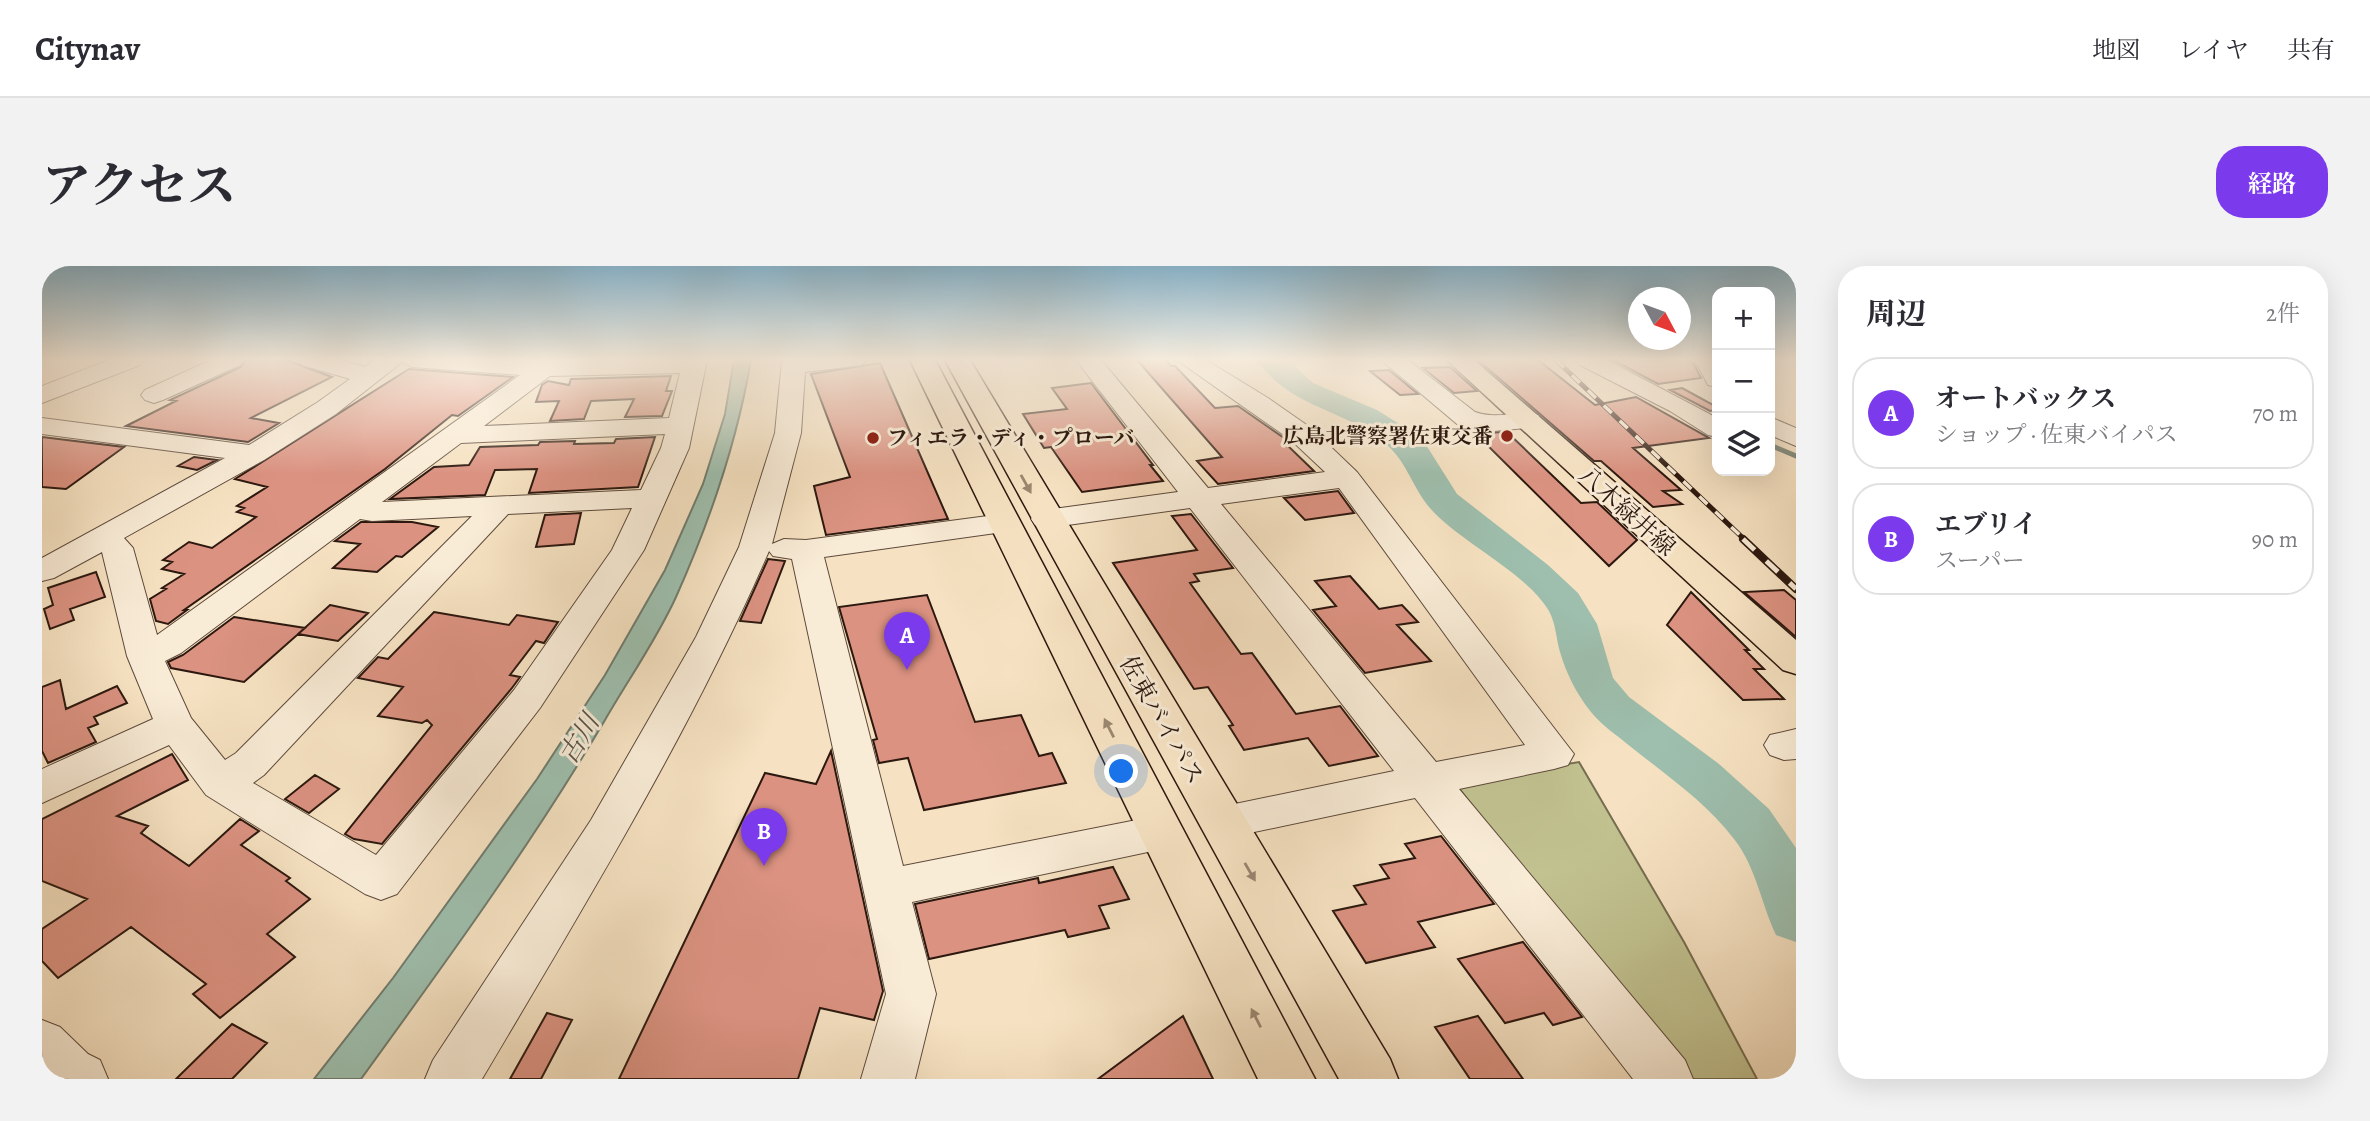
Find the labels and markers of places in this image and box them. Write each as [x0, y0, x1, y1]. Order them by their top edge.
place label: 広島北警察署佐東交番 [1283, 422, 1493, 450]
place label: フィエラ・ディ・プローバ [887, 424, 1135, 452]
marker: 広島北警察署佐東交番 [1499, 428, 1515, 444]
marker: フィエラ・ディ・プローバ [865, 430, 881, 446]
pin: A [884, 612, 930, 670]
pin: B [741, 808, 787, 866]

